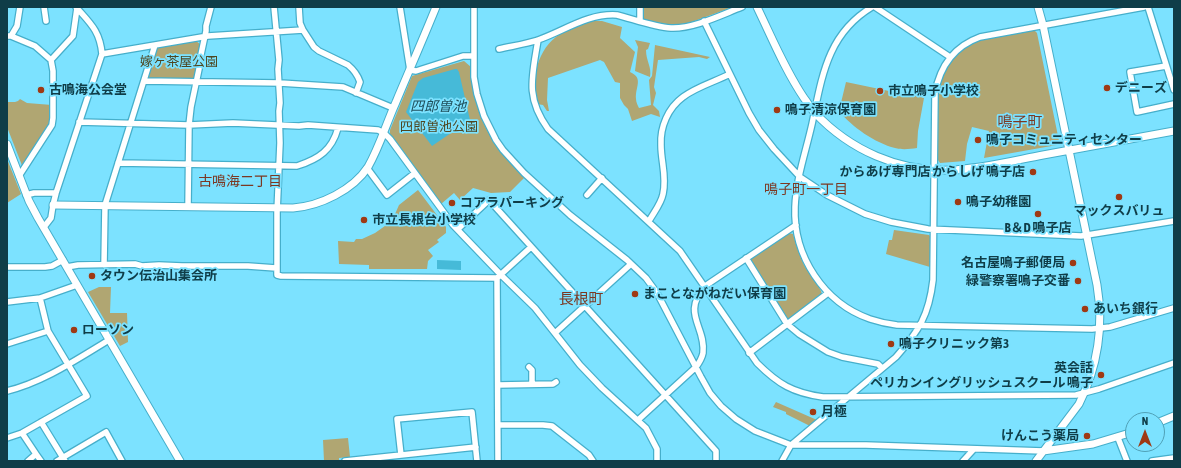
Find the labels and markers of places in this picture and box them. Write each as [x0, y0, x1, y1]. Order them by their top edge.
place label: デニーズ [1115, 80, 1167, 96]
place label: 古鳴海公会堂 [49, 82, 127, 98]
place label: 市立鳴子小学校 [888, 83, 979, 99]
marker: デニーズ [1102, 83, 1112, 93]
marker: 古鳴海公会堂 [36, 85, 46, 95]
marker: 市立鳴子小学校 [875, 86, 885, 96]
place label: 鳴子清涼保育園 [785, 102, 876, 118]
marker: 鳴子清涼保育園 [772, 105, 782, 115]
place label: 鳴子コミュニティセンター [986, 132, 1142, 148]
marker: 鳴子コミュニティセンター [973, 135, 983, 145]
place label: からあげ専門店 からしげ 鳴子店 [839, 164, 1025, 180]
marker: からあげ専門店 からしげ 鳴子店 [1028, 167, 1038, 177]
marker: マックスバリュ [1114, 192, 1124, 202]
place label: 鳴子幼稚園 [966, 194, 1031, 210]
place label: コアラパーキング [460, 195, 564, 211]
marker: 鳴子幼稚園 [953, 197, 963, 207]
marker: コアラパーキング [447, 198, 457, 208]
place label: マックスバリュ [1074, 203, 1164, 219]
marker: B＆D 鳴子店 [1033, 209, 1043, 219]
place label: 市立長根台小学校 [372, 212, 476, 228]
marker: 市立長根台小学校 [359, 215, 369, 225]
place label: B＆D 鳴子店 [1004, 220, 1072, 236]
place label: 名古屋鳴子郵便局 [961, 255, 1065, 271]
marker: 名古屋鳴子郵便局 [1068, 258, 1078, 268]
place label: タウン伝治山集会所 [100, 268, 217, 284]
marker: タウン伝治山集会所 [87, 271, 97, 281]
place label: 緑警察署鳴子交番 [966, 273, 1070, 289]
marker: 緑警察署鳴子交番 [1073, 276, 1083, 286]
place label: まことながねだい保育園 [643, 286, 786, 302]
marker: まことながねだい保育園 [630, 289, 640, 299]
place label: あいち銀行 [1093, 301, 1158, 317]
marker: あいち銀行 [1080, 304, 1090, 314]
place label: ローソン [82, 322, 134, 338]
marker: ローソン [69, 325, 79, 335]
place label: 鳴子クリニック第3 [899, 336, 1009, 352]
marker: 鳴子クリニック第3 [886, 339, 896, 349]
place label: 英会話 ペリカンイングリッシュスクール 鳴子 [870, 360, 1093, 391]
marker: 英会話 ペリカンイングリッシュスクール 鳴子 [1096, 370, 1106, 380]
place label: 月極 [821, 404, 847, 420]
marker: 月極 [808, 407, 818, 417]
place label: けんこう薬局 [1001, 428, 1079, 444]
marker: けんこう薬局 [1082, 431, 1092, 441]

